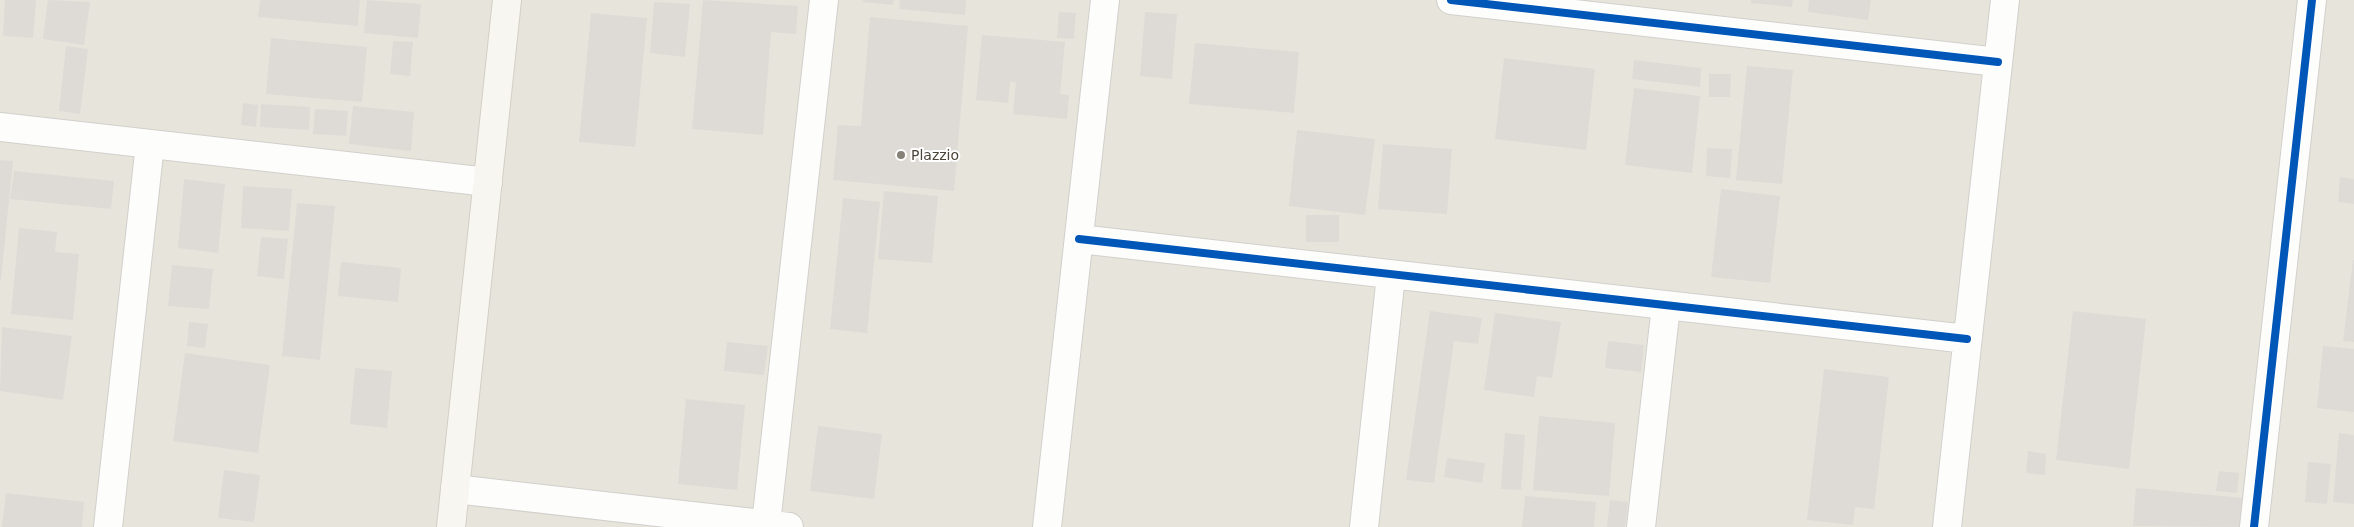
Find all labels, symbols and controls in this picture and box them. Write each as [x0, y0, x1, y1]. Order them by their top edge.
place label: Plazzio [911, 147, 959, 163]
marker: Plazzio [895, 149, 907, 161]

